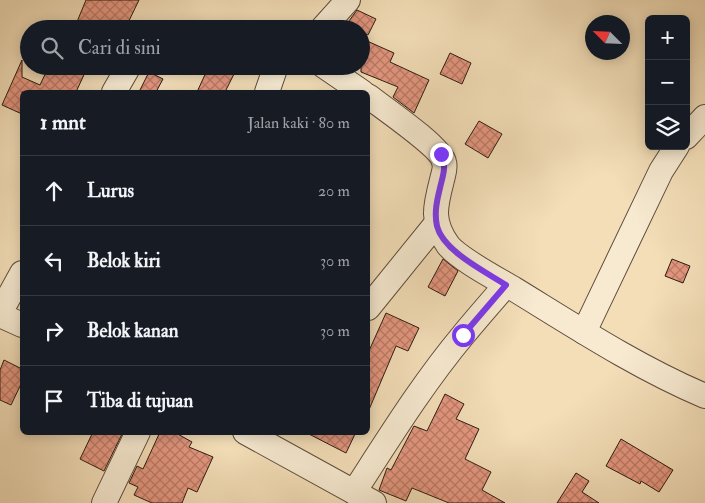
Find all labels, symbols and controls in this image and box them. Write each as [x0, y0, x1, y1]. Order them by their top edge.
north arrow [585, 15, 630, 60]
map controls [645, 15, 690, 150]
button: + [645, 15, 690, 60]
search box [20, 20, 370, 75]
icon: search [38, 34, 66, 62]
text: Cari di sini [78, 36, 161, 60]
button: − [645, 60, 690, 105]
button: layers [645, 105, 690, 150]
text: 1 mnt [40, 109, 86, 136]
text: Jalan kaki · 80 m [248, 113, 350, 133]
route end [430, 143, 453, 166]
icon: ahead [40, 177, 68, 205]
text: Lurus [87, 179, 134, 203]
text: 20 m [318, 181, 350, 201]
icon: left [40, 247, 68, 275]
text: Belok kiri [87, 249, 161, 273]
text: 30 m [320, 251, 350, 271]
icon: right [40, 317, 68, 345]
text: Belok kanan [87, 319, 178, 343]
text: 30 m [320, 321, 350, 341]
route start [452, 324, 475, 347]
icon: arrive [40, 387, 68, 415]
text: Tiba di tujuan [87, 389, 193, 413]

